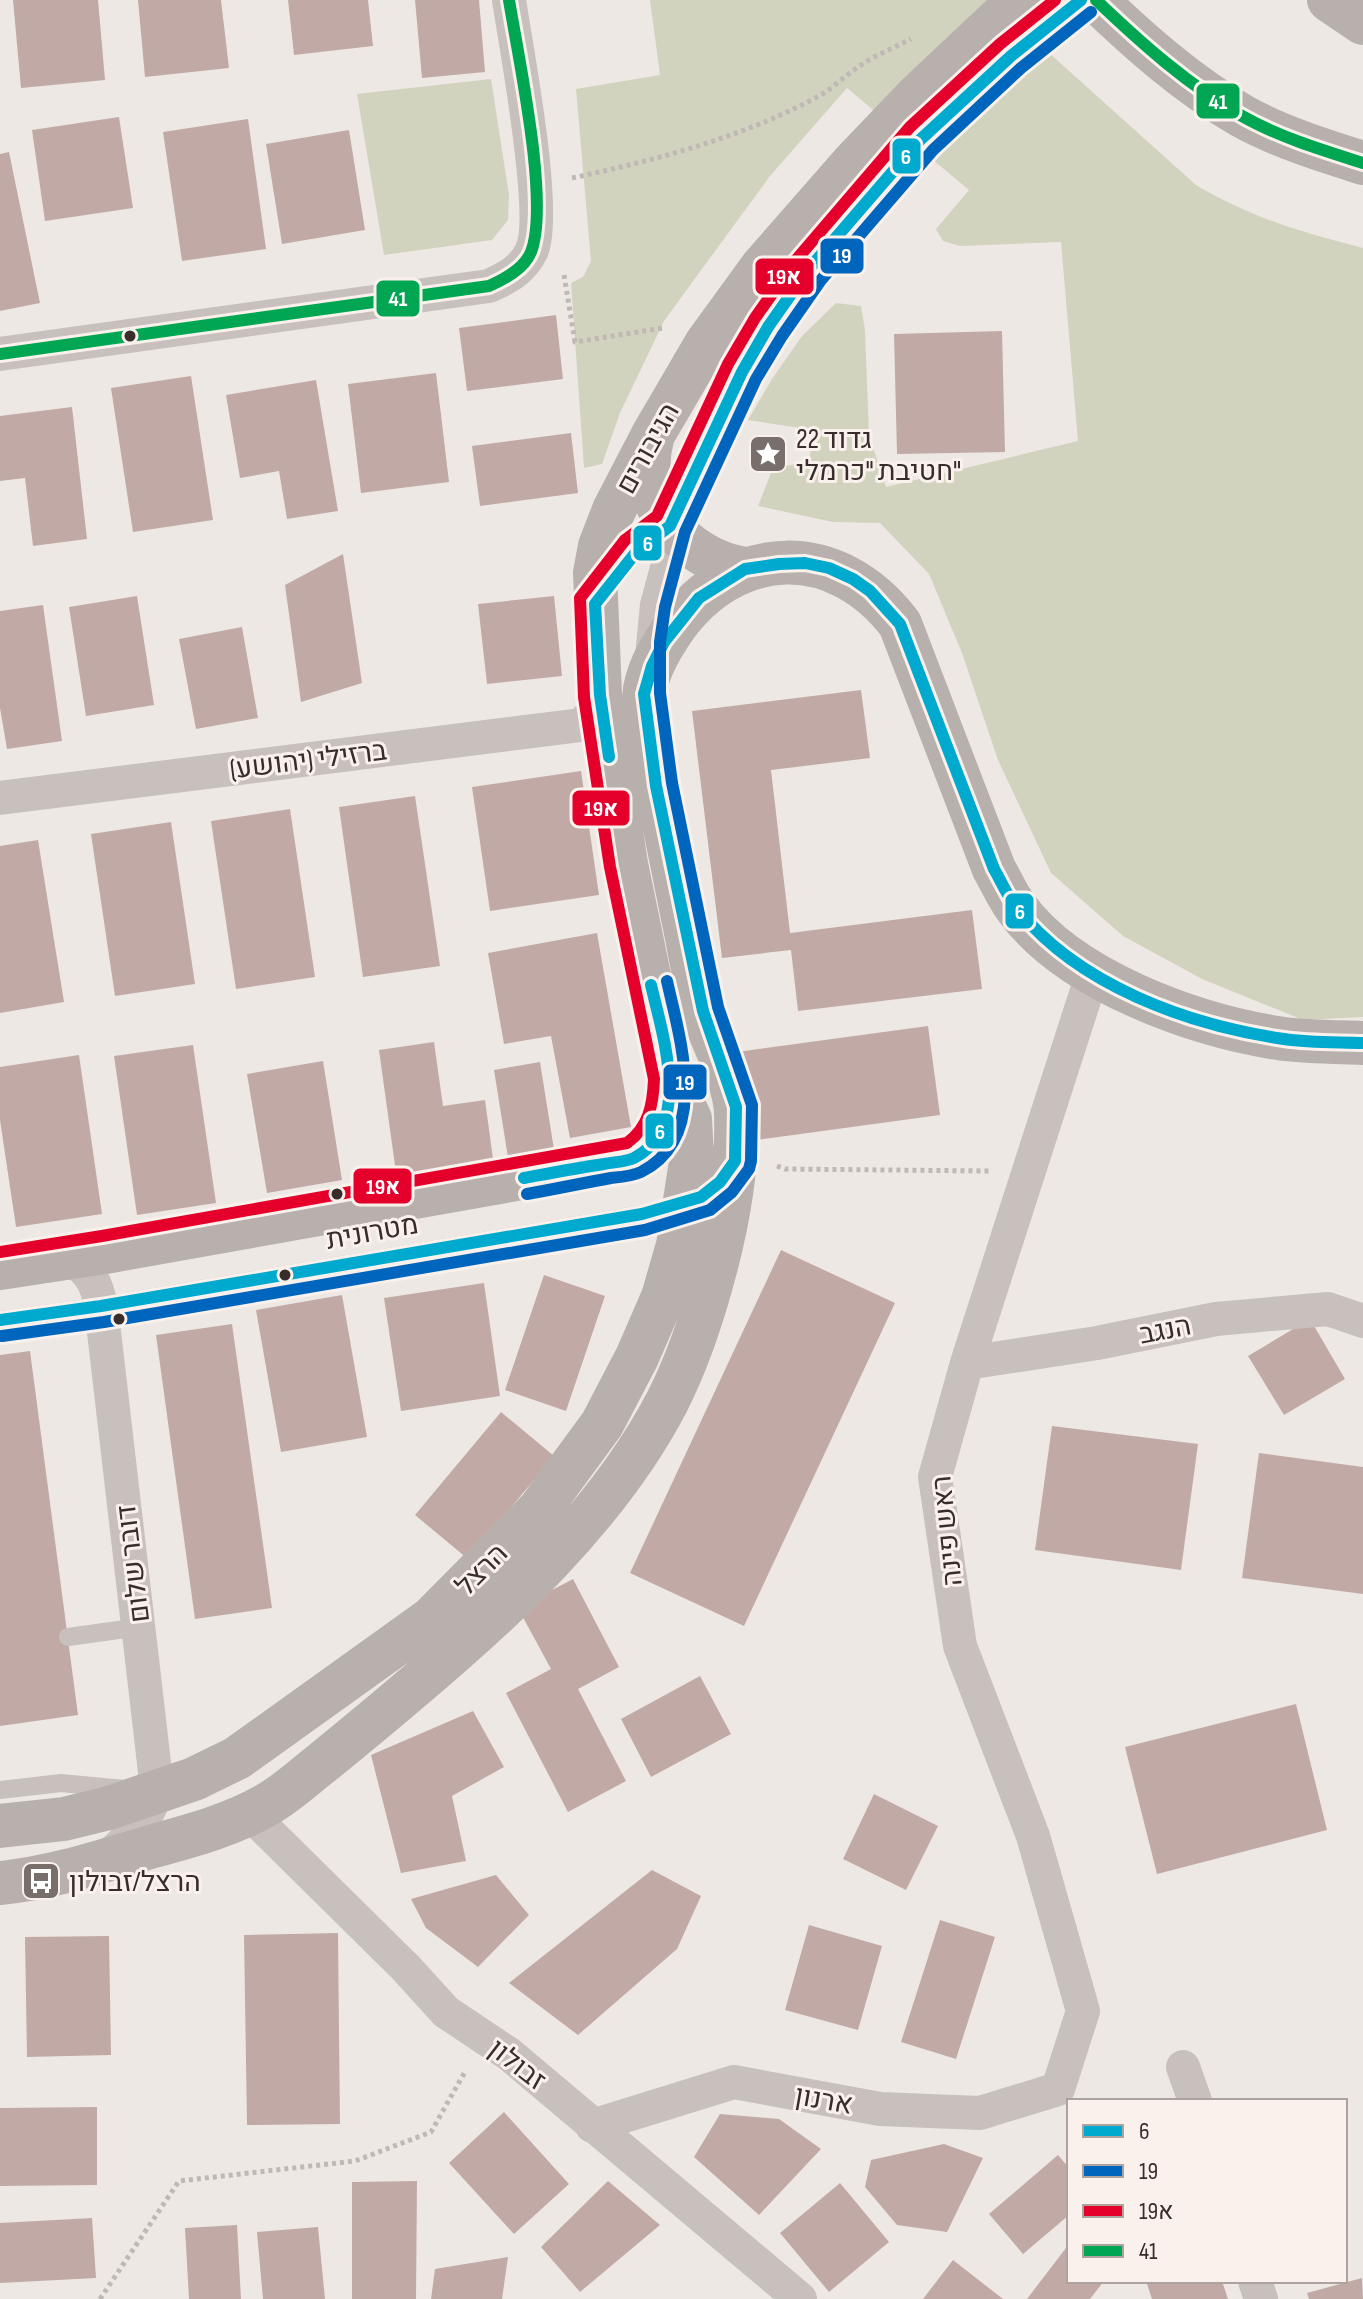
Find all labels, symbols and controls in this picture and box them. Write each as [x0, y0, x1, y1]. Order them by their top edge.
line badge: 41 [1195, 82, 1241, 120]
text: 41 [1209, 89, 1228, 116]
line badge: 6 [891, 137, 922, 175]
text: 6 [901, 144, 911, 171]
line badge: 19 [819, 237, 865, 275]
text: 19 [832, 243, 852, 270]
line badge: 19א [754, 257, 815, 296]
text: 19א [767, 264, 801, 291]
line badge: 41 [375, 279, 421, 318]
text: 41 [389, 286, 408, 313]
unlabelled marker [122, 328, 138, 344]
street label: הגיבורים [610, 398, 687, 500]
place label: גדוד 22 חטיבת "כרמלי" [796, 423, 961, 488]
place icon: גדוד 22 חטיבת "כרמלי" [747, 433, 789, 475]
line badge: 6 [632, 524, 663, 562]
text: 6 [643, 531, 653, 558]
street label: ברזילי (יהושע) [228, 734, 389, 786]
line badge: 19א [571, 789, 631, 827]
text: 19א [584, 796, 618, 823]
line badge: 6 [1004, 892, 1035, 930]
text: 6 [1015, 899, 1025, 926]
line badge: 19 [662, 1063, 708, 1101]
text: 19 [675, 1070, 695, 1097]
line badge: 6 [644, 1112, 675, 1150]
text: 6 [655, 1119, 665, 1146]
line badge: 19א [352, 1167, 413, 1205]
text: 19א [366, 1174, 400, 1201]
unlabelled marker [329, 1186, 345, 1202]
street label: מטרונית [324, 1208, 421, 1257]
unlabelled marker [277, 1267, 293, 1283]
street label: הנגב [1137, 1309, 1194, 1352]
unlabelled marker [111, 1311, 127, 1327]
street label: ראש פינה [925, 1474, 970, 1588]
street label: דובר שלום [110, 1503, 157, 1625]
street label: הרצל [449, 1537, 515, 1603]
bus stop icon: הרצל/זבולון [20, 1860, 62, 1902]
place label: הרצל/זבולון [69, 1866, 201, 1899]
street label: זבולון [482, 2033, 552, 2098]
street label: ארנון [792, 2079, 855, 2122]
legend [1067, 2099, 1347, 2283]
text: 6 [1139, 2117, 1150, 2146]
text: 19 [1139, 2157, 1158, 2186]
text: 19א [1139, 2197, 1173, 2226]
text: 41 [1139, 2237, 1158, 2266]

